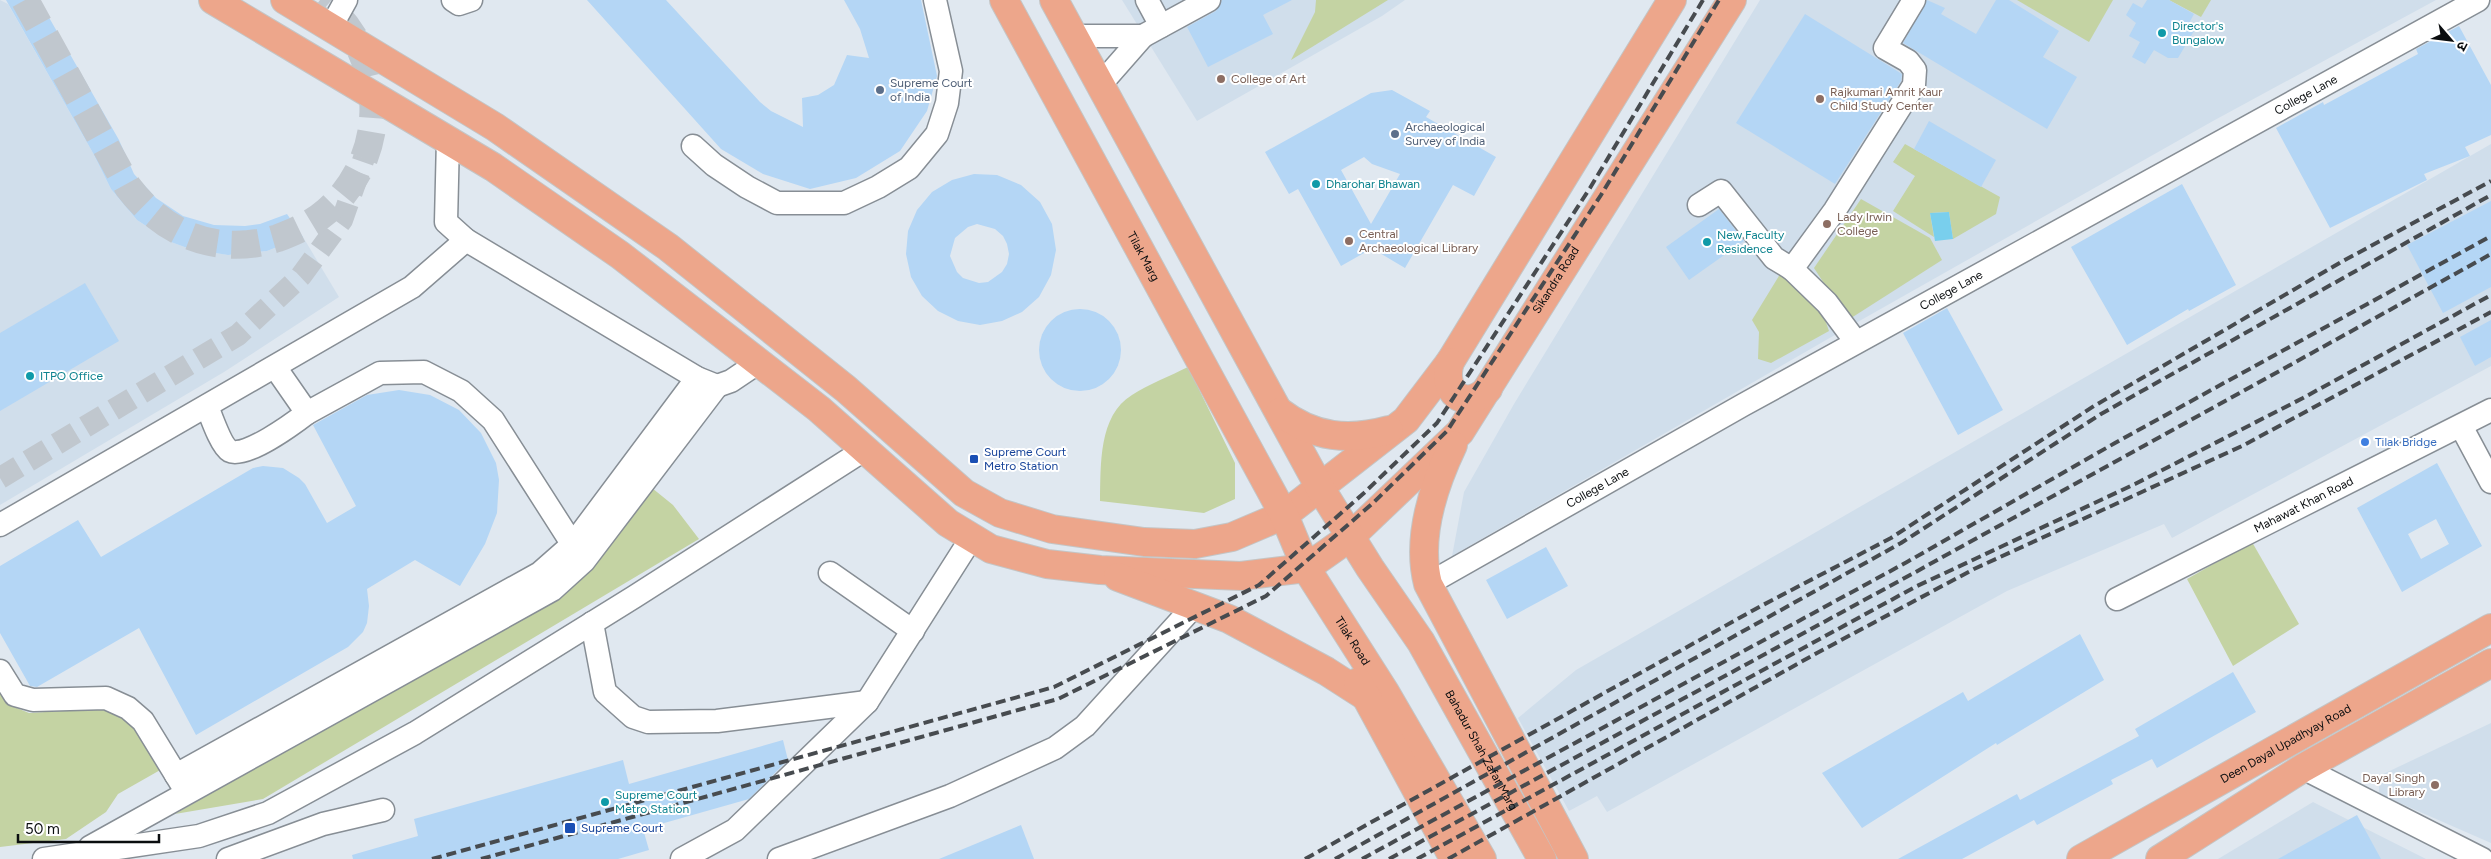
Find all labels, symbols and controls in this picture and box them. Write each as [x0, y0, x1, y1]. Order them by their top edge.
north arrow [2426, 15, 2476, 65]
place label: Director's Bungalow [2172, 19, 2225, 47]
marker: Director's Bungalow [2156, 27, 2168, 39]
text: उ [2452, 38, 2471, 54]
place label: College of Art [1231, 72, 1307, 86]
street label: College Lane [2272, 72, 2340, 118]
marker: College of Art [1215, 73, 1227, 85]
place label: Supreme Court of India [890, 76, 973, 104]
marker: Supreme Court of India [874, 84, 886, 96]
place label: Rajkumari Amrit Kaur Child Study Center [1830, 85, 1942, 113]
marker: Rajkumari Amrit Kaur Child Study Center [1814, 93, 1826, 105]
place label: Archaeological Survey of India [1405, 120, 1485, 148]
marker: Archaeological Survey of India [1389, 128, 1401, 140]
place label: Dharohar Bhawan [1326, 177, 1420, 191]
marker: Dharohar Bhawan [1310, 178, 1322, 190]
place label: Lady Irwin College [1837, 210, 1892, 238]
marker: Lady Irwin College [1821, 218, 1833, 230]
place label: Central Archaeological Library [1359, 227, 1479, 255]
place label: New Faculty Residence [1717, 228, 1785, 256]
street label: Tilak Marg [1124, 229, 1163, 284]
marker: Central Archaeological Library [1343, 235, 1355, 247]
marker: New Faculty Residence [1701, 236, 1713, 248]
street label: Sikandra Road [1529, 244, 1582, 316]
street label: College Lane [1917, 267, 1985, 313]
place label: ITPO Office [40, 369, 104, 383]
marker: ITPO Office [24, 370, 36, 382]
place label: Tilak Bridge [2375, 435, 2437, 449]
marker: Tilak Bridge [2359, 436, 2371, 448]
place label: Supreme Court‌ Metro Station [984, 445, 1067, 473]
marker: Supreme Court‌ Metro Station [968, 453, 980, 465]
street label: College Lane [1564, 464, 1632, 511]
street label: Mahawat Khan Road [2252, 474, 2356, 536]
street label: Tilak Road [1332, 614, 1373, 668]
street label: Bahadur Shah Zafar Marg [1442, 688, 1521, 813]
street label: Deen Dayal Upadhyay Road [2218, 701, 2354, 786]
place label: Dayal Singh Library [2362, 771, 2426, 799]
marker: Dayal Singh Library [2429, 779, 2441, 791]
place label: Supreme Court Metro Station [615, 788, 698, 816]
marker: Supreme Court Metro Station [599, 796, 611, 808]
scale bar [18, 812, 159, 844]
text: 50 m [25, 820, 60, 838]
marker: Supreme Court [563, 821, 577, 835]
place label: Supreme Court [581, 821, 664, 835]

